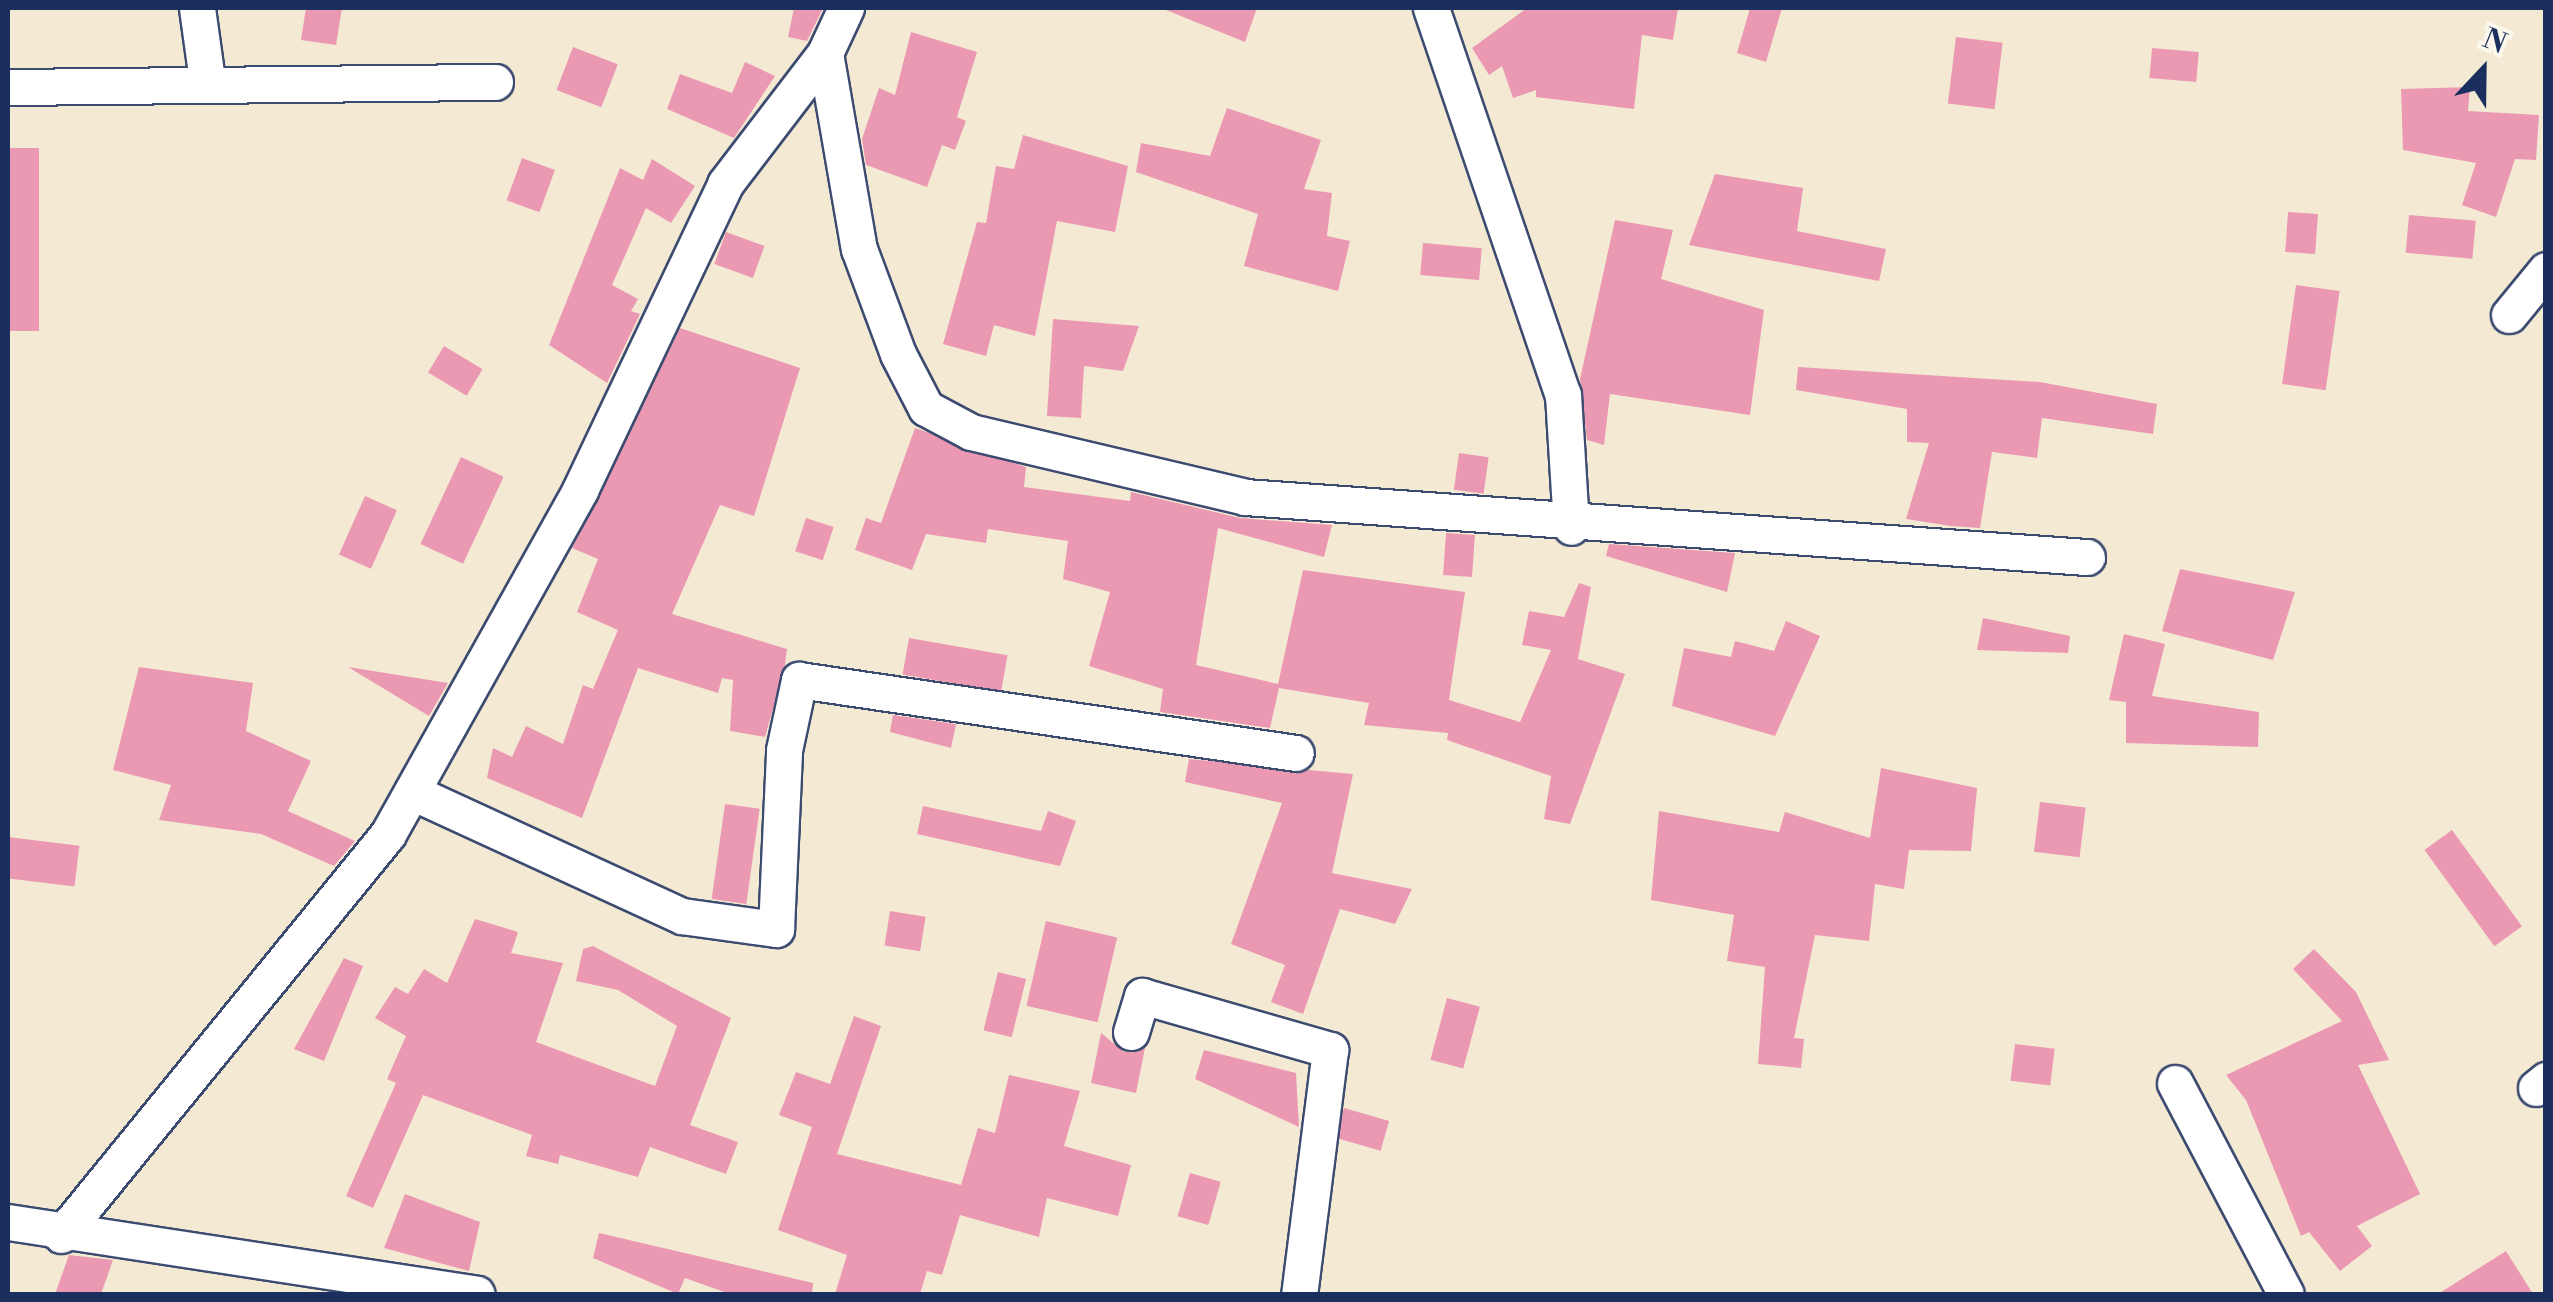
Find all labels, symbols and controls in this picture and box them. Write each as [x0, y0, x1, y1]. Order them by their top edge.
north arrow [2433, 20, 2533, 120]
text: N [2478, 21, 2511, 62]

